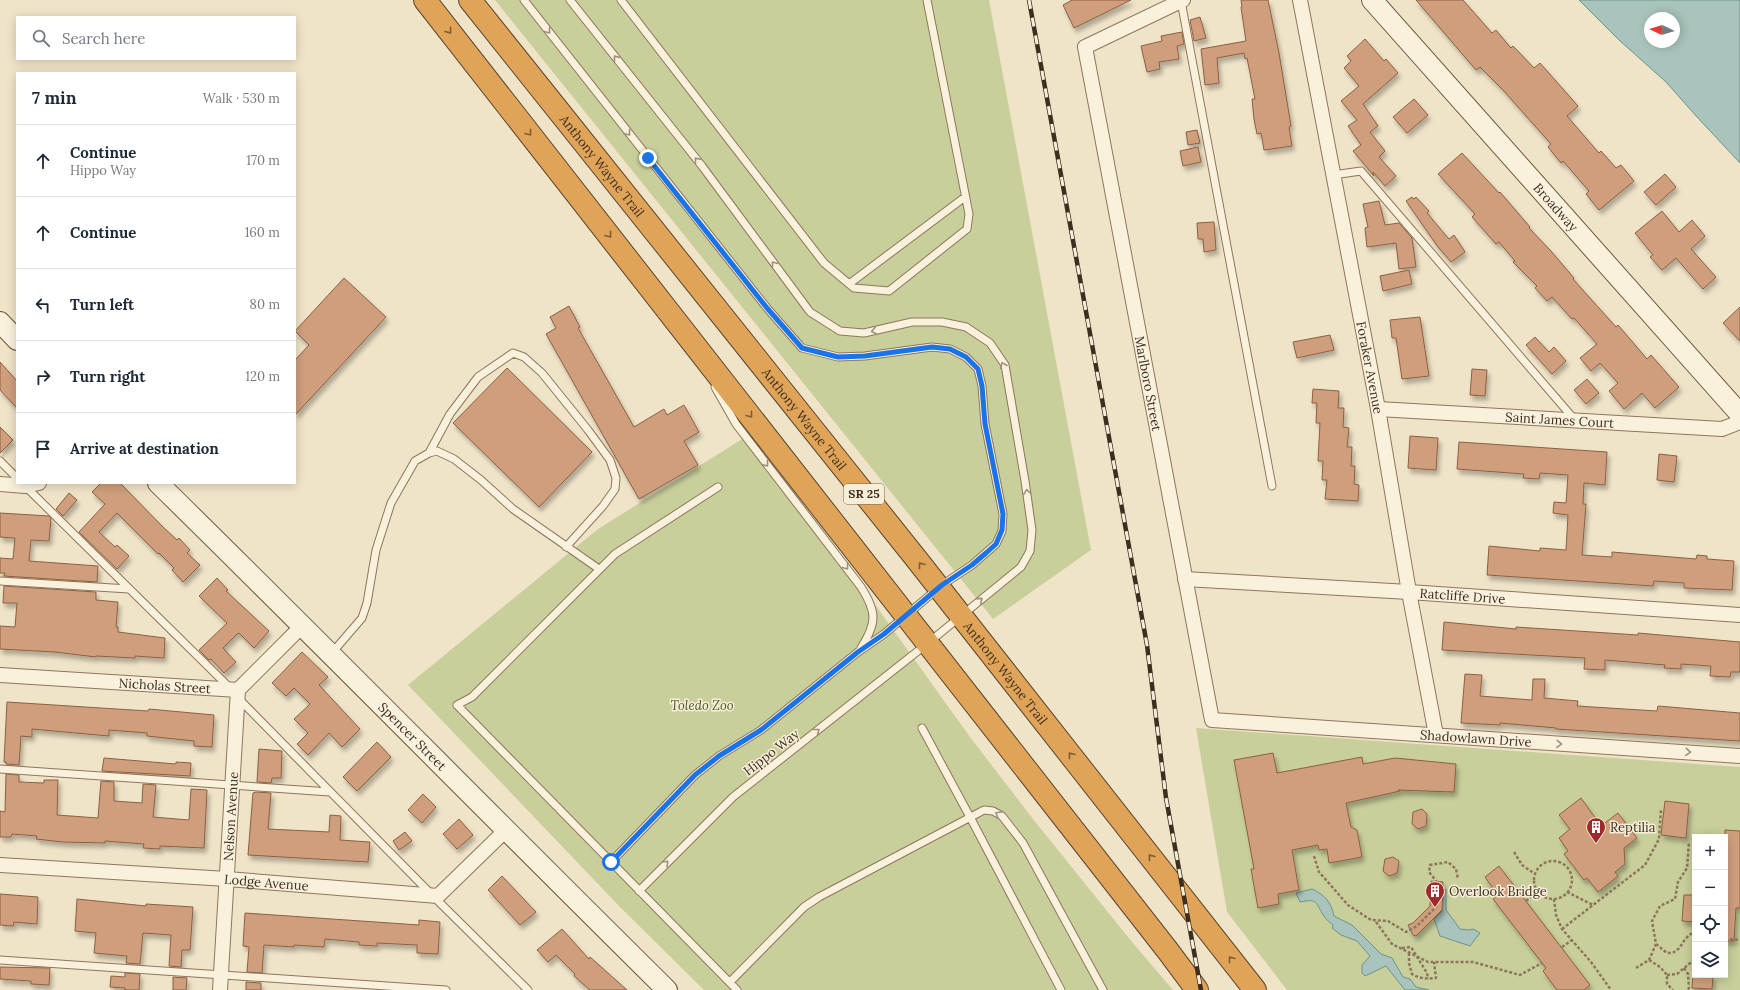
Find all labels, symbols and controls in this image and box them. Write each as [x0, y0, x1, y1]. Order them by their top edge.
north arrow [1644, 12, 1680, 48]
search box [16, 16, 296, 60]
one-way arrow [444, 26, 451, 33]
one-way arrow [543, 26, 550, 33]
icon: search [30, 27, 52, 49]
text: Search here [62, 29, 145, 48]
one-way arrow [613, 55, 620, 62]
text: 7 min [32, 87, 77, 109]
text: Walk · 530 m [203, 90, 280, 107]
street label: Anthony Wayne Trail [555, 111, 648, 221]
one-way arrow [624, 128, 631, 135]
one-way arrow [524, 129, 531, 136]
text: Continue [70, 143, 136, 162]
route end [639, 149, 657, 167]
icon: ahead [32, 150, 54, 172]
text: 170 m [246, 152, 280, 169]
one-way arrow [694, 157, 701, 164]
text: Hippo Way [70, 162, 136, 179]
street label: Broadway [1530, 180, 1582, 235]
icon: ahead [32, 222, 54, 244]
text: Continue [70, 223, 136, 242]
text: 160 m [245, 224, 280, 241]
one-way arrow [604, 231, 611, 238]
one-way arrow [772, 261, 779, 268]
icon: left [32, 294, 54, 316]
text: Turn left [70, 295, 134, 314]
text: 80 m [250, 296, 280, 313]
street label: Foraker Avenue [1352, 320, 1387, 415]
one-way arrow [871, 326, 877, 334]
street label: Marlboro Street [1131, 335, 1165, 432]
one-way arrow [1000, 361, 1008, 368]
street label: Anthony Wayne Trail [757, 364, 850, 474]
icon: right [32, 366, 54, 388]
text: Turn right [70, 367, 146, 386]
text: 120 m [245, 368, 280, 385]
street label: Saint James Court [1505, 408, 1614, 432]
one-way arrow [745, 410, 752, 417]
icon: arrive [32, 438, 54, 460]
text: Arrive at destination [70, 439, 219, 458]
one-way arrow [761, 460, 769, 467]
road number: SR 25 [844, 484, 884, 504]
one-way arrow [1023, 489, 1032, 495]
one-way arrow [841, 562, 848, 569]
one-way arrow [918, 562, 925, 569]
street label: Ratcliffe Drive [1419, 585, 1506, 608]
one-way arrow [976, 598, 983, 605]
street label: Anthony Wayne Trail [959, 617, 1051, 728]
street label: Nicholas Street [118, 674, 211, 697]
park label: Toledo Zoo [670, 697, 734, 714]
street label: Spencer Street [374, 699, 450, 774]
street label: Hippo Way [740, 725, 803, 779]
street label: Shadowlawn Drive [1419, 726, 1532, 751]
one-way arrow [812, 729, 819, 736]
one-way arrow [1556, 739, 1562, 748]
one-way arrow [1685, 748, 1691, 757]
one-way arrow [1068, 752, 1075, 759]
street label: Nelson Avenue [220, 771, 242, 862]
one-way arrow [995, 812, 1002, 819]
building icon: Reptilia [1585, 816, 1607, 844]
place label: Reptilia [1610, 819, 1656, 836]
map controls [1692, 834, 1728, 978]
button: + [1692, 834, 1728, 870]
route start [602, 853, 620, 871]
one-way arrow [1149, 854, 1156, 861]
one-way arrow [662, 860, 669, 868]
button: − [1692, 870, 1728, 906]
street label: Lodge Avenue [224, 871, 309, 895]
building icon: Overlook Bridge [1424, 880, 1446, 908]
place label: Overlook Bridge [1449, 883, 1547, 900]
button: locate [1692, 906, 1728, 942]
button: layers [1692, 942, 1728, 978]
one-way arrow [1229, 957, 1236, 964]

